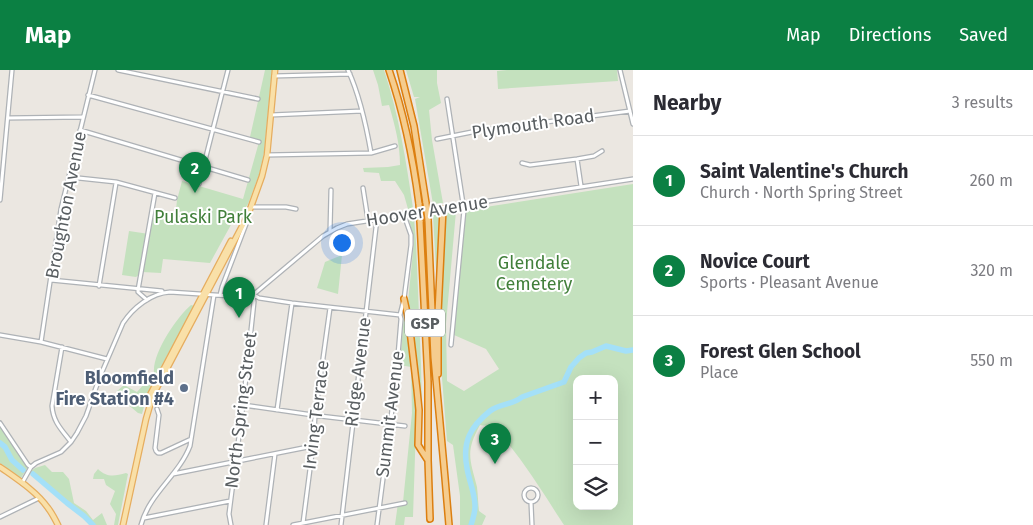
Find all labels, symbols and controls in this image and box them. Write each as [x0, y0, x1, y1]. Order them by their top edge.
text: Map [25, 21, 71, 49]
text: Map [786, 24, 821, 46]
text: Directions [849, 24, 931, 46]
text: Saved [959, 24, 1008, 46]
text: Nearby [653, 90, 721, 116]
text: 3 results [952, 93, 1013, 112]
street label: Plymouth Road [470, 104, 596, 144]
street label: Broughton Avenue [41, 129, 91, 281]
pin: 2 [179, 152, 211, 193]
text: Saint Valentine's Church [700, 160, 908, 183]
text: 1 [665, 171, 673, 190]
text: 260 m [970, 171, 1013, 190]
text: Church · North Spring Street [700, 183, 903, 202]
street label: Hoover Avenue [364, 190, 490, 232]
park label: Pulaski Park [154, 206, 253, 228]
your location [329, 230, 355, 256]
text: Novice Court [700, 250, 810, 273]
park label: Glendale Cemetery [496, 252, 572, 295]
text: 2 [665, 261, 673, 280]
text: 320 m [970, 261, 1013, 280]
text: Sports · Pleasant Avenue [700, 273, 879, 292]
pin: 1 [223, 277, 255, 318]
road number: GSP [405, 310, 445, 336]
street label: Ridge Avenue [340, 316, 376, 428]
street label: North Spring Street [220, 330, 262, 490]
text: Forest Glen School [700, 340, 861, 363]
street label: Summit Avenue [371, 350, 409, 478]
text: 3 [665, 351, 673, 370]
text: 550 m [970, 351, 1013, 370]
street label: Irving Terrace [298, 359, 334, 471]
text: Place [700, 363, 739, 382]
place label: Bloomfield Fire Station #4 [56, 367, 174, 410]
map controls [573, 375, 618, 510]
button: + [573, 375, 618, 420]
marker: Bloomfield Fire Station #4 [178, 382, 190, 394]
button: − [573, 420, 618, 465]
pin: 3 [479, 423, 511, 464]
button: layers [573, 465, 618, 510]

